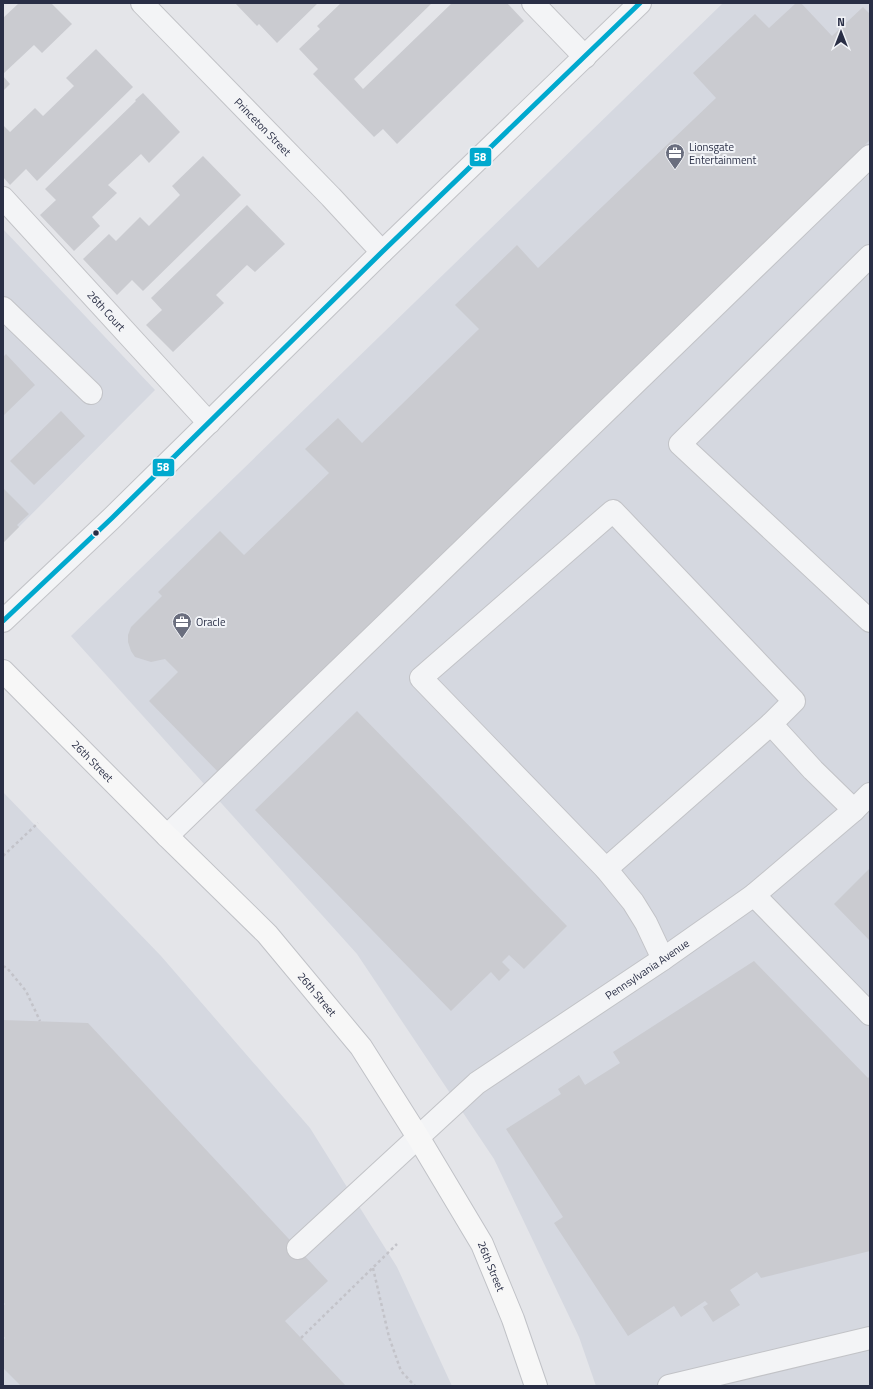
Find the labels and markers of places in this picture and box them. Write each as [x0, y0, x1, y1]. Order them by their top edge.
place label: Lionsgate Entertainment [689, 139, 756, 168]
office icon: Lionsgate Entertainment [664, 142, 686, 170]
unlabelled marker [91, 528, 101, 538]
office icon: Oracle [171, 611, 193, 639]
place label: Oracle [196, 614, 226, 630]

